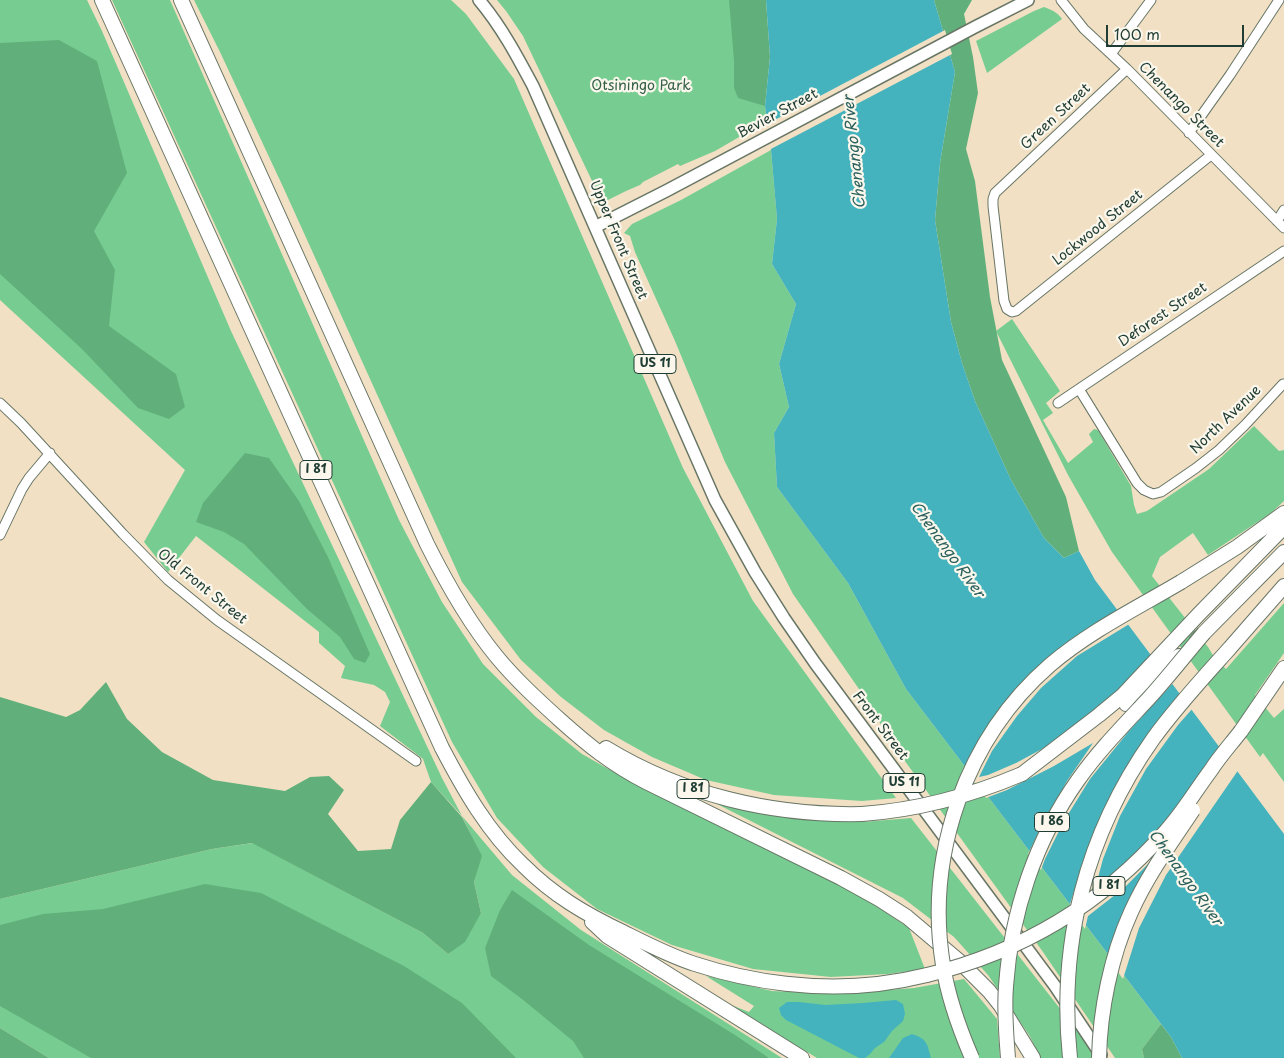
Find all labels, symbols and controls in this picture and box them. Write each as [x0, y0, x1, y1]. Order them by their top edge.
scale bar [1109, 15, 1246, 47]
text: 100 m [1114, 22, 1160, 45]
street label: Chenango Street [1135, 59, 1227, 151]
park label: Otsiningo Park [591, 78, 691, 94]
street label: Green Street [1018, 80, 1094, 154]
street label: Bevier Street [735, 86, 821, 142]
water label: Chenango River [840, 94, 870, 210]
street label: Upper Front Street [585, 178, 651, 302]
street label: Lockwood Street [1050, 187, 1146, 269]
street label: Deforest Street [1116, 279, 1210, 351]
road number: US 11 [634, 354, 676, 374]
street label: North Avenue [1187, 382, 1265, 458]
road number: I 81 [300, 460, 332, 480]
water label: Chenango River [906, 499, 988, 601]
street label: Old Front Street [154, 546, 250, 628]
street label: Front Street [849, 688, 911, 764]
road number: US 11 [883, 774, 925, 792]
road number: I 81 [677, 780, 709, 799]
road number: I 86 [1034, 812, 1070, 832]
water label: Chenango River [1144, 827, 1226, 929]
road number: I 81 [1093, 876, 1125, 896]

